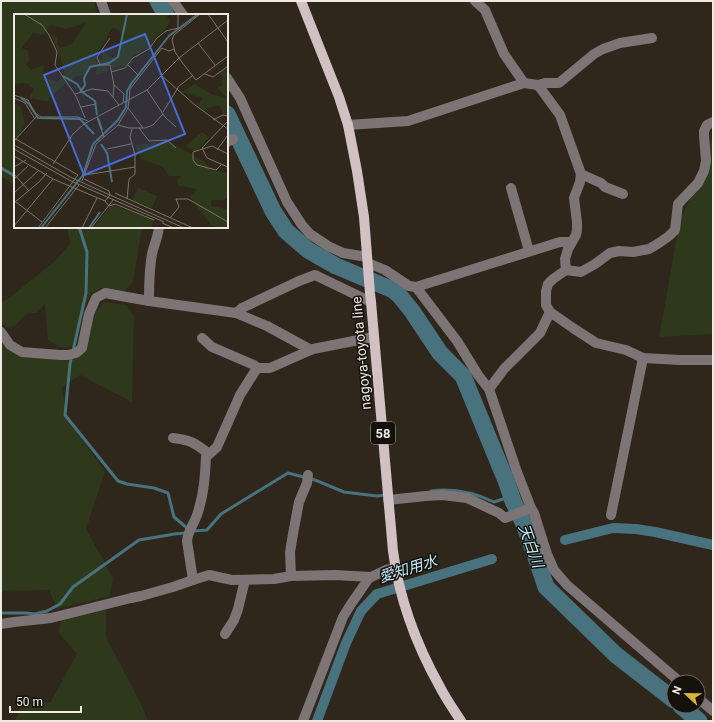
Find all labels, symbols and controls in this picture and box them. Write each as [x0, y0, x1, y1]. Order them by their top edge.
inset map [14, 14, 228, 228]
street label: nagoya-toyota line [348, 296, 374, 410]
road number: 58 [371, 422, 395, 444]
water label: 天白川 [515, 522, 548, 572]
water label: 愛知用水 [377, 551, 441, 586]
north arrow [666, 674, 706, 714]
text: N [670, 684, 685, 696]
scale bar [10, 688, 81, 714]
text: 50 m [16, 695, 43, 709]

